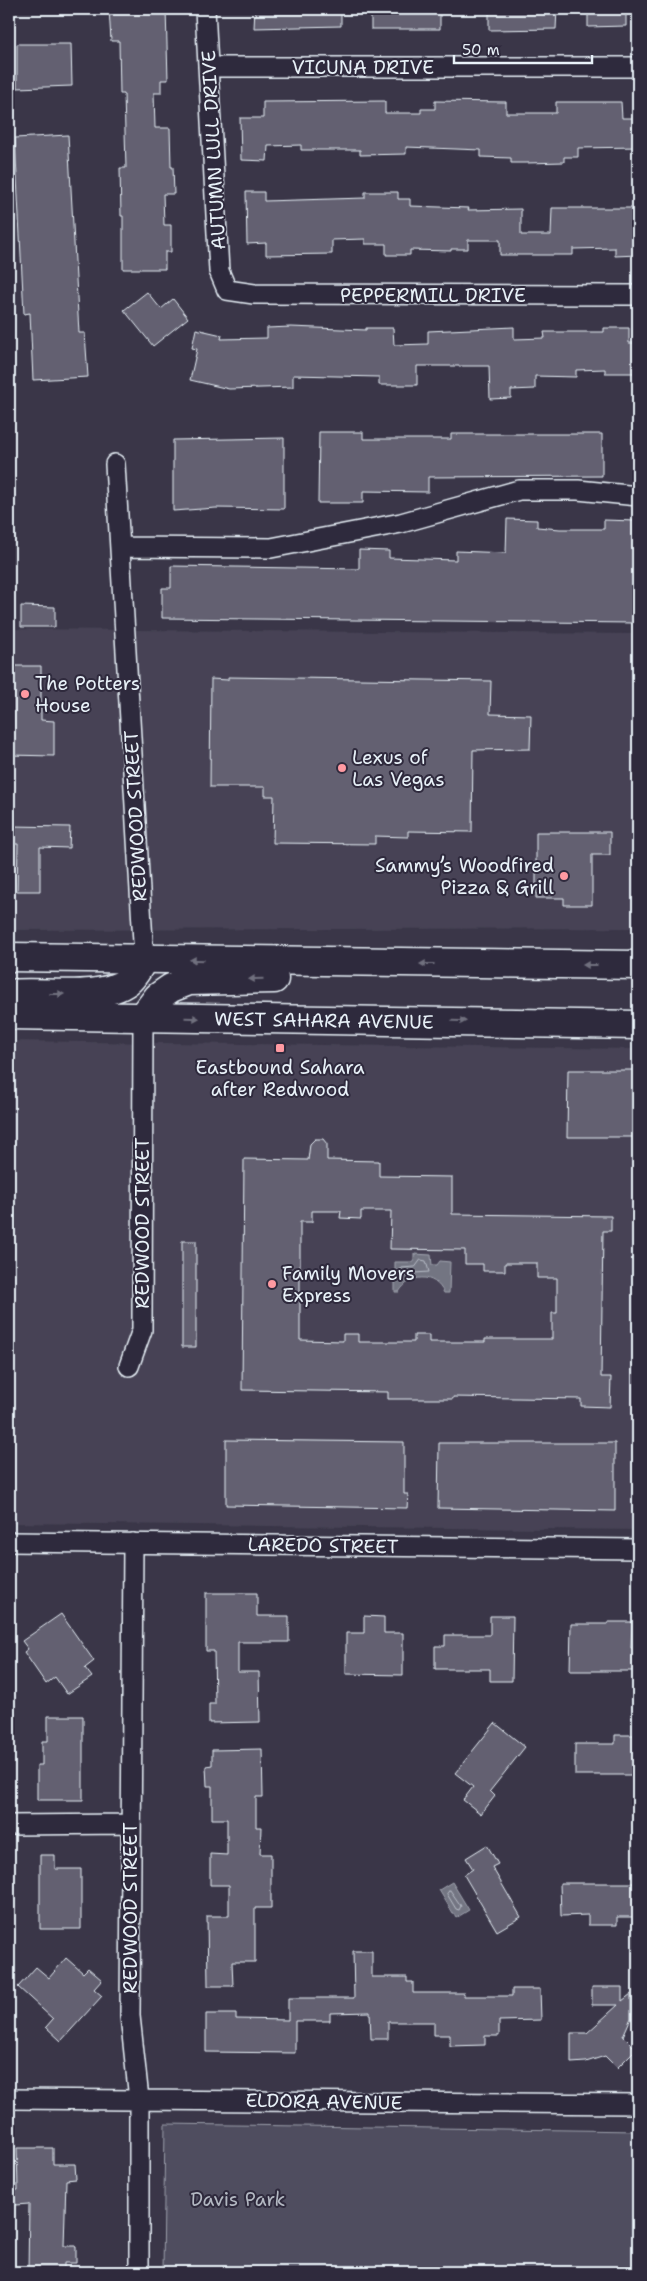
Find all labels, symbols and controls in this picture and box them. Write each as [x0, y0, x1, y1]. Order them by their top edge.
scale bar [454, 32, 592, 64]
text: 50 m [462, 40, 500, 60]
street label: AUTUMN LULL DRIVE [196, 49, 231, 250]
street label: VICUNA DRIVE [292, 55, 434, 80]
street label: PEPPERMILL DRIVE [340, 283, 526, 308]
place label: The Potters House [35, 671, 140, 718]
marker: The Potters House [19, 688, 31, 700]
street label: REDWOOD STREET [119, 729, 152, 902]
place label: Lexus of Las Vegas [352, 745, 445, 792]
marker: Lexus of Las Vegas [336, 762, 348, 774]
place label: Sammy’s Woodfired Pizza & Grill [375, 853, 554, 900]
marker: Sammy’s Woodfired Pizza & Grill [558, 870, 570, 882]
one-way arrow [189, 956, 205, 964]
one-way arrow [419, 960, 435, 968]
one-way arrow [581, 961, 597, 969]
one-way arrow [247, 976, 263, 984]
one-way arrow [50, 990, 66, 998]
street label: WEST SAHARA AVENUE [214, 1006, 434, 1035]
one-way arrow [184, 1014, 200, 1022]
one-way arrow [451, 1017, 467, 1025]
marker: Eastbound Sahara after Redwood [274, 1042, 286, 1054]
place label: Eastbound Sahara after Redwood [196, 1055, 365, 1102]
street label: REDWOOD STREET [130, 1137, 155, 1309]
place label: Family Movers Express [282, 1261, 415, 1308]
marker: Family Movers Express [266, 1278, 278, 1290]
street label: LAREDO STREET [247, 1532, 399, 1559]
street label: REDWOOD STREET [118, 1822, 143, 1994]
street label: ELDORA AVENUE [245, 2088, 403, 2115]
park label: Davis Park [190, 2187, 286, 2212]

